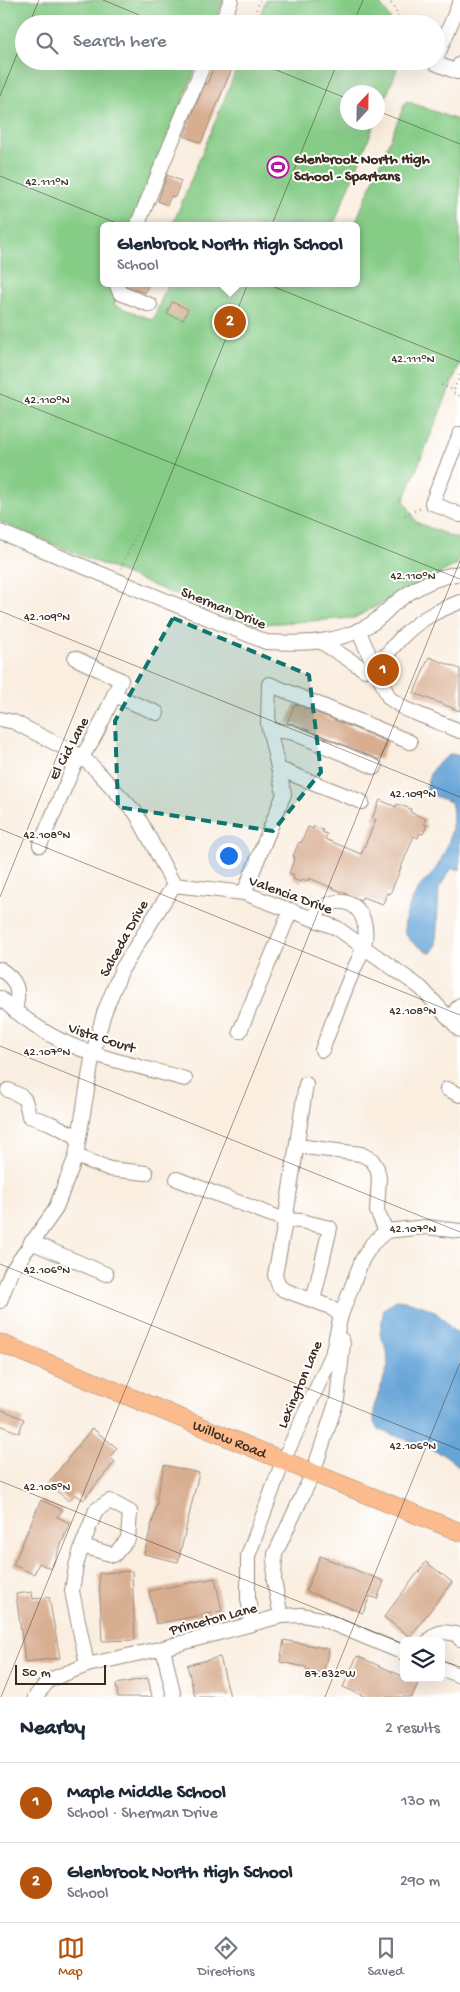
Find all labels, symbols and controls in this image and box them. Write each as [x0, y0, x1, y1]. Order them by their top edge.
search box [15, 15, 445, 70]
icon: search [33, 29, 61, 57]
text: Search here [73, 31, 167, 54]
north arrow [340, 85, 385, 130]
place label: Glenbrook North High School - Spartans [294, 151, 430, 186]
sports icon: Glenbrook North High School - Spartans [266, 155, 290, 179]
text: 42.111°N [25, 176, 69, 190]
popup [100, 222, 360, 287]
text: Glenbrook North High School [117, 234, 343, 257]
text: School [117, 257, 159, 276]
pin: 2 [214, 303, 246, 341]
text: 42.111°N [391, 353, 435, 367]
text: 42.110°N [24, 394, 70, 408]
text: 42.110°N [390, 570, 436, 584]
street label: Sherman Drive [178, 584, 269, 634]
text: 42.109°N [24, 611, 70, 625]
pin: 1 [367, 651, 399, 689]
street label: El Cid Lane [46, 714, 94, 783]
text: 42.109°N [390, 788, 436, 802]
text: 42.108°N [24, 829, 71, 843]
your location [216, 843, 242, 869]
street label: Valencia Drive [245, 872, 335, 919]
street label: Salceda Drive [96, 897, 153, 980]
text: 42.108°N [390, 1005, 437, 1019]
street label: Vista Court [65, 1019, 139, 1059]
text: 42.107°N [24, 1046, 70, 1060]
text: 42.107°N [390, 1223, 436, 1237]
text: 42.106°N [24, 1264, 70, 1278]
street label: Lexington Lane [274, 1338, 327, 1431]
street label: Willow Road [190, 1417, 270, 1464]
text: 42.106°N [390, 1440, 436, 1454]
text: 42.105°N [24, 1481, 70, 1495]
street label: Princeton Lane [167, 1600, 260, 1641]
map controls [400, 1637, 445, 1682]
button: layers [400, 1637, 445, 1682]
scale bar [15, 1662, 106, 1685]
text: 50 m [22, 1665, 51, 1682]
text: 87.832°W [305, 1668, 355, 1682]
text: Nearby [20, 1717, 85, 1742]
text: 2 results [385, 1720, 440, 1739]
text: Maple Middle School [67, 1782, 226, 1805]
text: 1 [33, 1793, 39, 1812]
text: 130 m [401, 1793, 440, 1812]
text: School · Sherman Drive [67, 1805, 218, 1824]
text: Glenbrook North High School [67, 1862, 293, 1885]
text: 2 [32, 1873, 40, 1892]
text: 290 m [400, 1873, 440, 1892]
text: School [67, 1885, 109, 1904]
tab: Map [57, 1934, 85, 1981]
tab: Directions [198, 1934, 255, 1981]
tab: Saved [368, 1934, 403, 1981]

